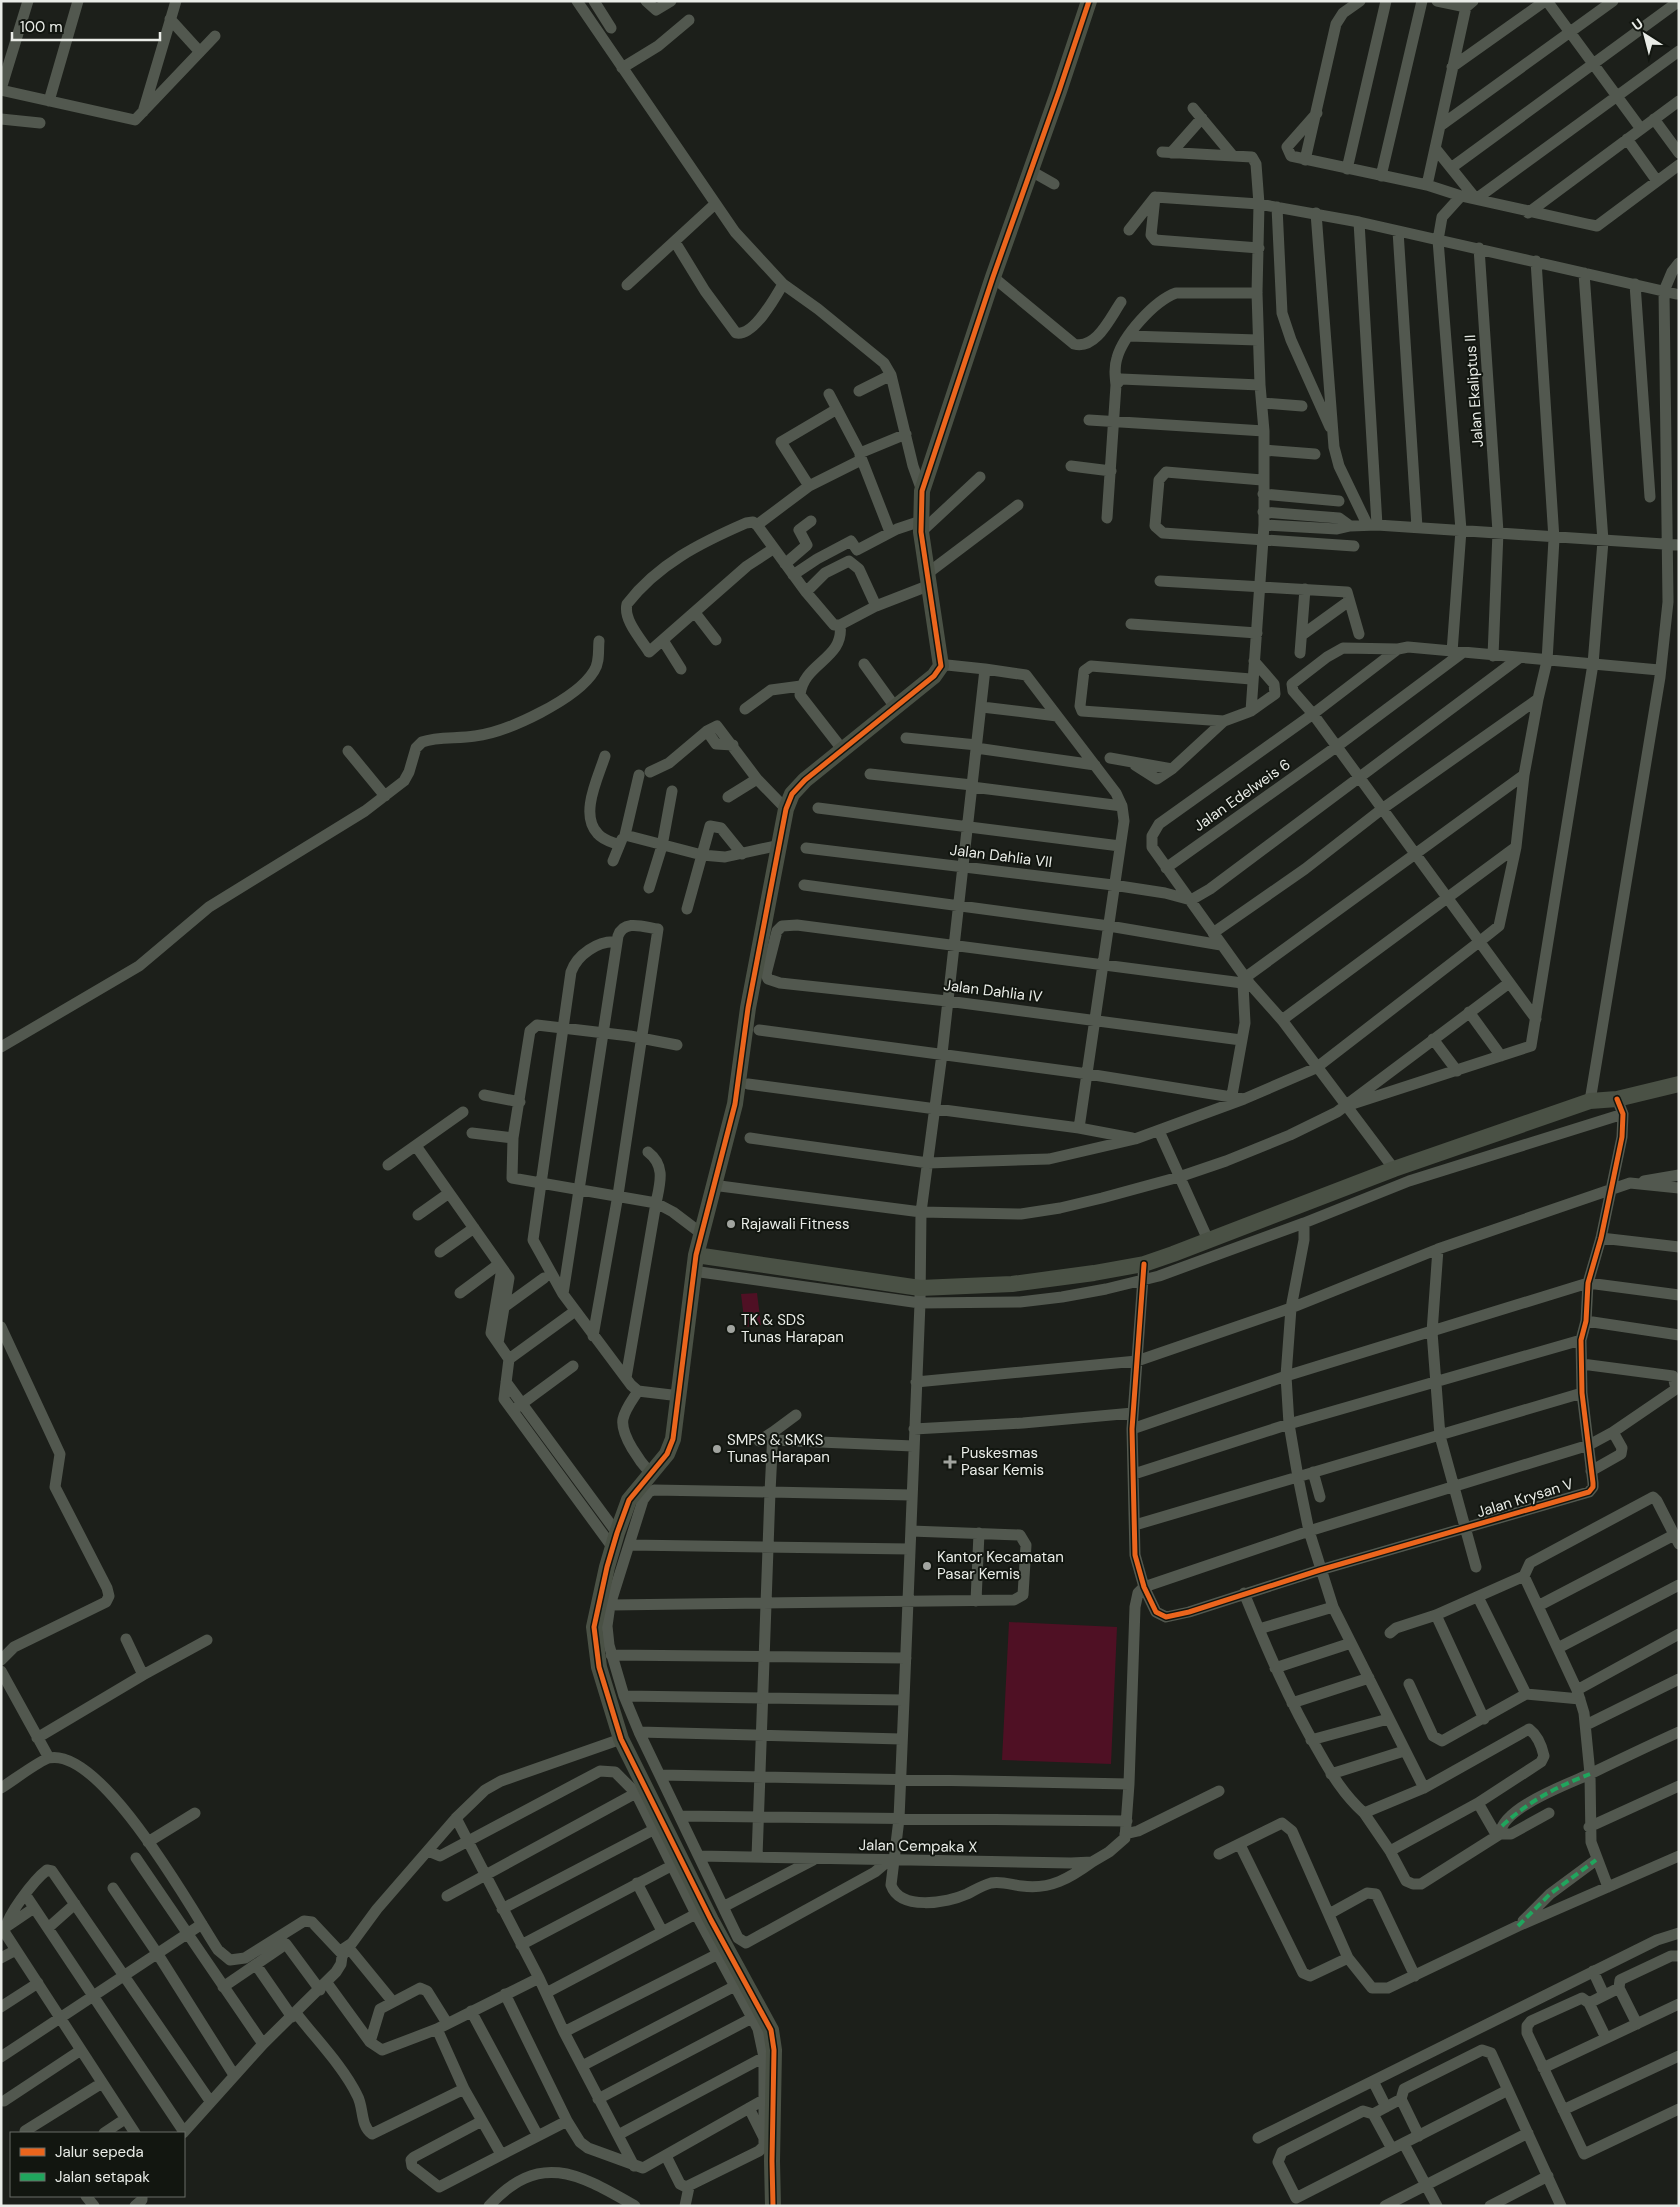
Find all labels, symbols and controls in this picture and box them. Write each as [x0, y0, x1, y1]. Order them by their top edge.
scale bar [12, 10, 160, 42]
north arrow [1620, 10, 1670, 60]
text: U [1628, 14, 1647, 35]
text: 100 m [20, 17, 63, 37]
street label: Jalan Ekaliptus II [1460, 334, 1488, 448]
street label: Jalan Edelweis 6 [1190, 754, 1294, 836]
street label: Jalan Dahlia VII [949, 840, 1053, 872]
street label: Jalan Dahlia IV [942, 975, 1044, 1007]
place label: Rajawali Fitness [741, 1214, 849, 1234]
marker: Rajawali Fitness [725, 1218, 737, 1230]
place label: TK & SDS Tunas Harapan [741, 1310, 844, 1347]
marker: TK & SDS Tunas Harapan [725, 1323, 737, 1335]
place label: SMPS & SMKS Tunas Harapan [727, 1430, 830, 1467]
marker: SMPS & SMKS Tunas Harapan [711, 1443, 723, 1455]
place label: Puskesmas Pasar Kemis [961, 1443, 1044, 1480]
marker: Puskesmas Pasar Kemis [943, 1455, 957, 1469]
street label: Jalan Krysan V [1474, 1474, 1576, 1522]
place label: Kantor Kecamatan Pasar Kemis [937, 1547, 1064, 1584]
marker: Kantor Kecamatan Pasar Kemis [921, 1560, 933, 1572]
street label: Jalan Cempaka X [858, 1835, 978, 1857]
legend [10, 2132, 185, 2197]
text: Jalur sepeda [55, 2142, 144, 2162]
text: Jalan setapak [55, 2167, 150, 2187]

